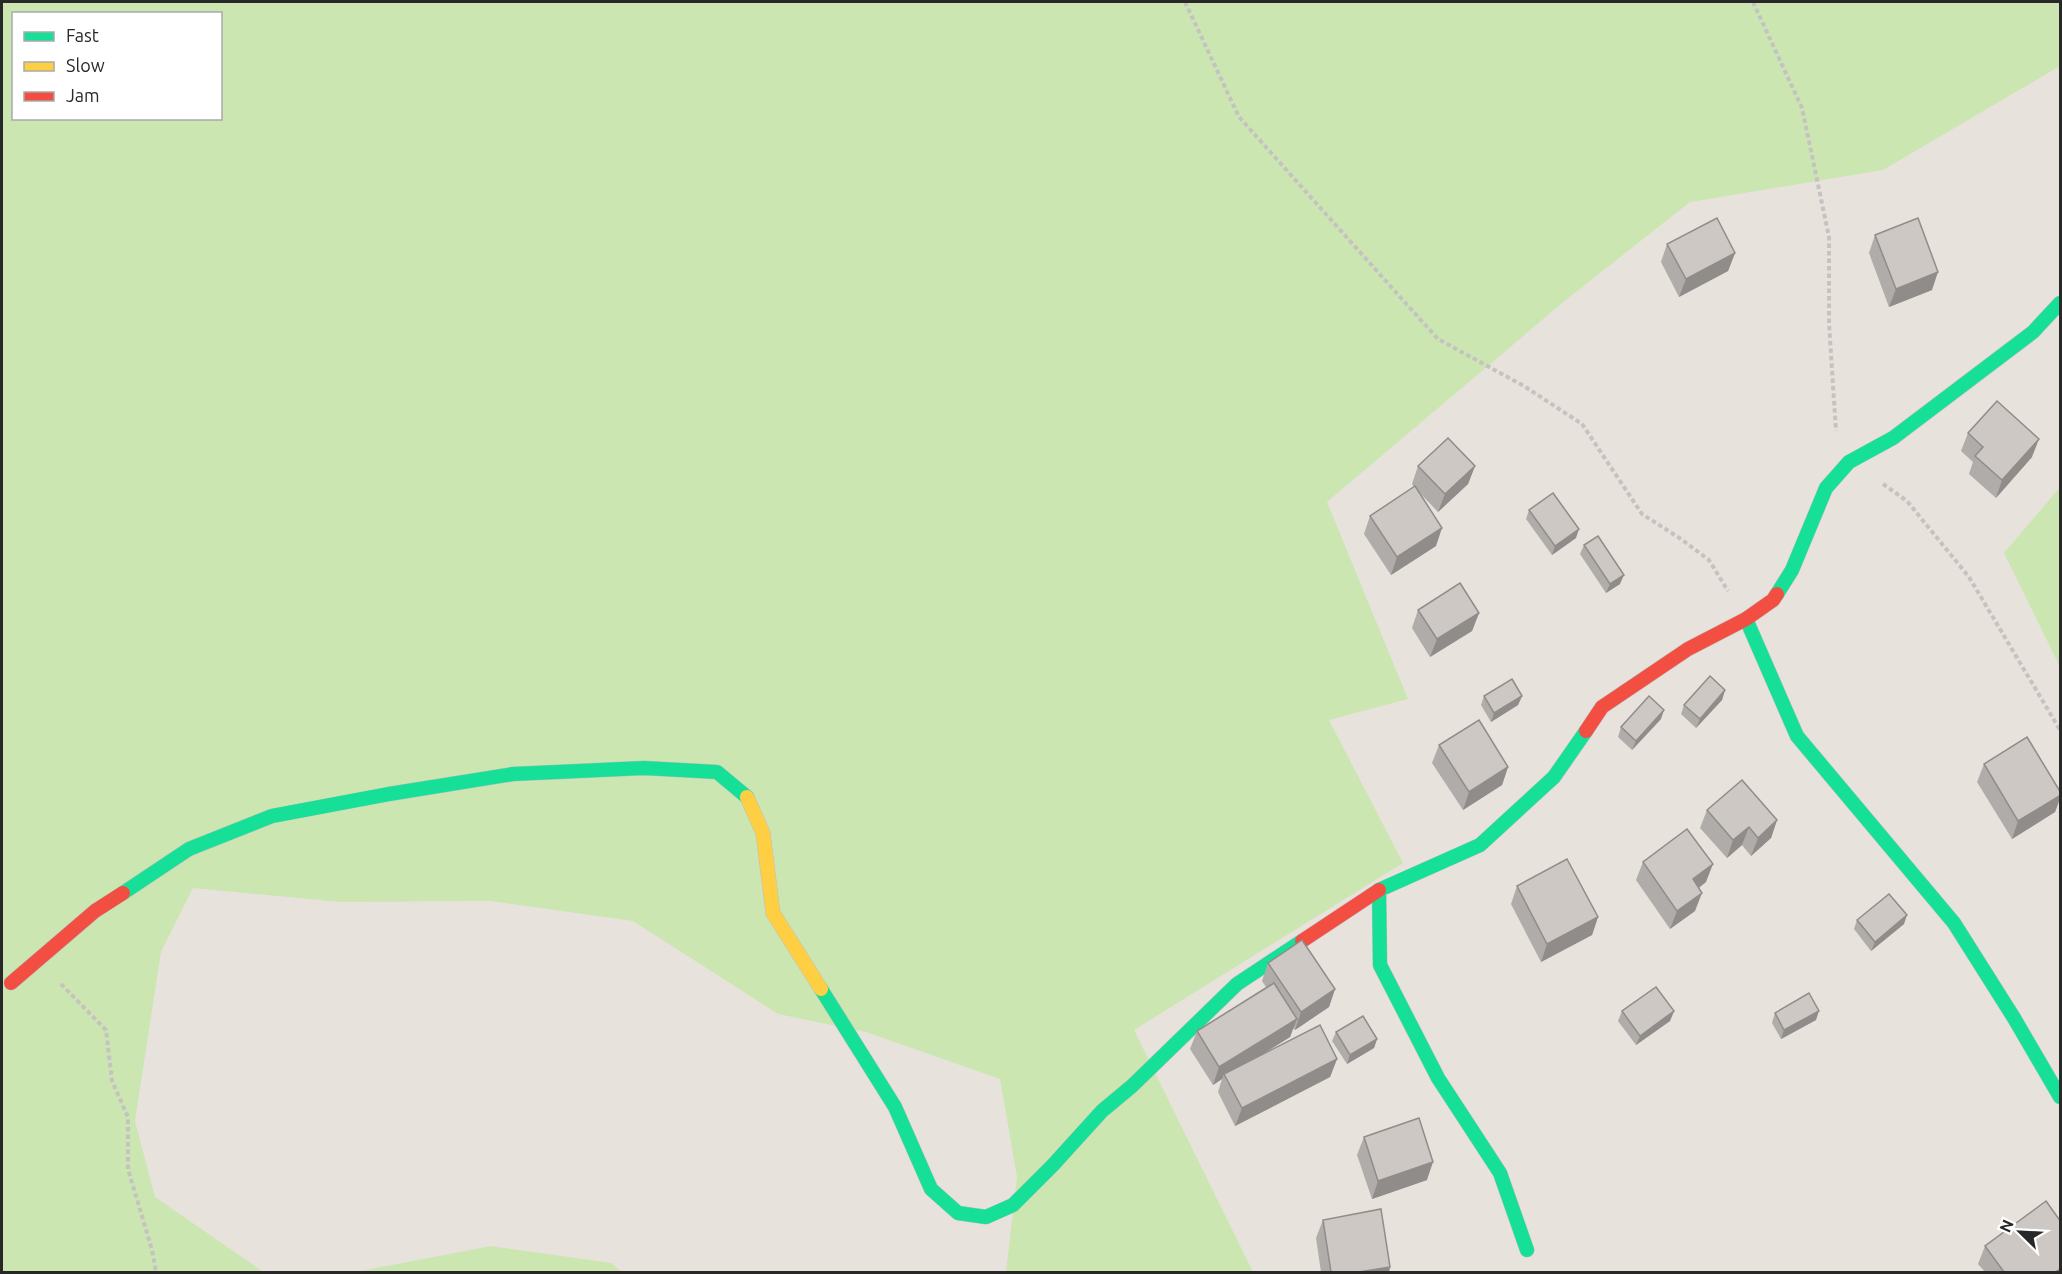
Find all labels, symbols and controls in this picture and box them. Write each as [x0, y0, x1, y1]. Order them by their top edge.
legend [12, 12, 222, 120]
text: Fast [66, 25, 99, 45]
text: Slow [66, 55, 105, 75]
text: Jam [66, 85, 100, 105]
north arrow [1990, 1202, 2050, 1262]
text: N [1996, 1217, 2017, 1235]

